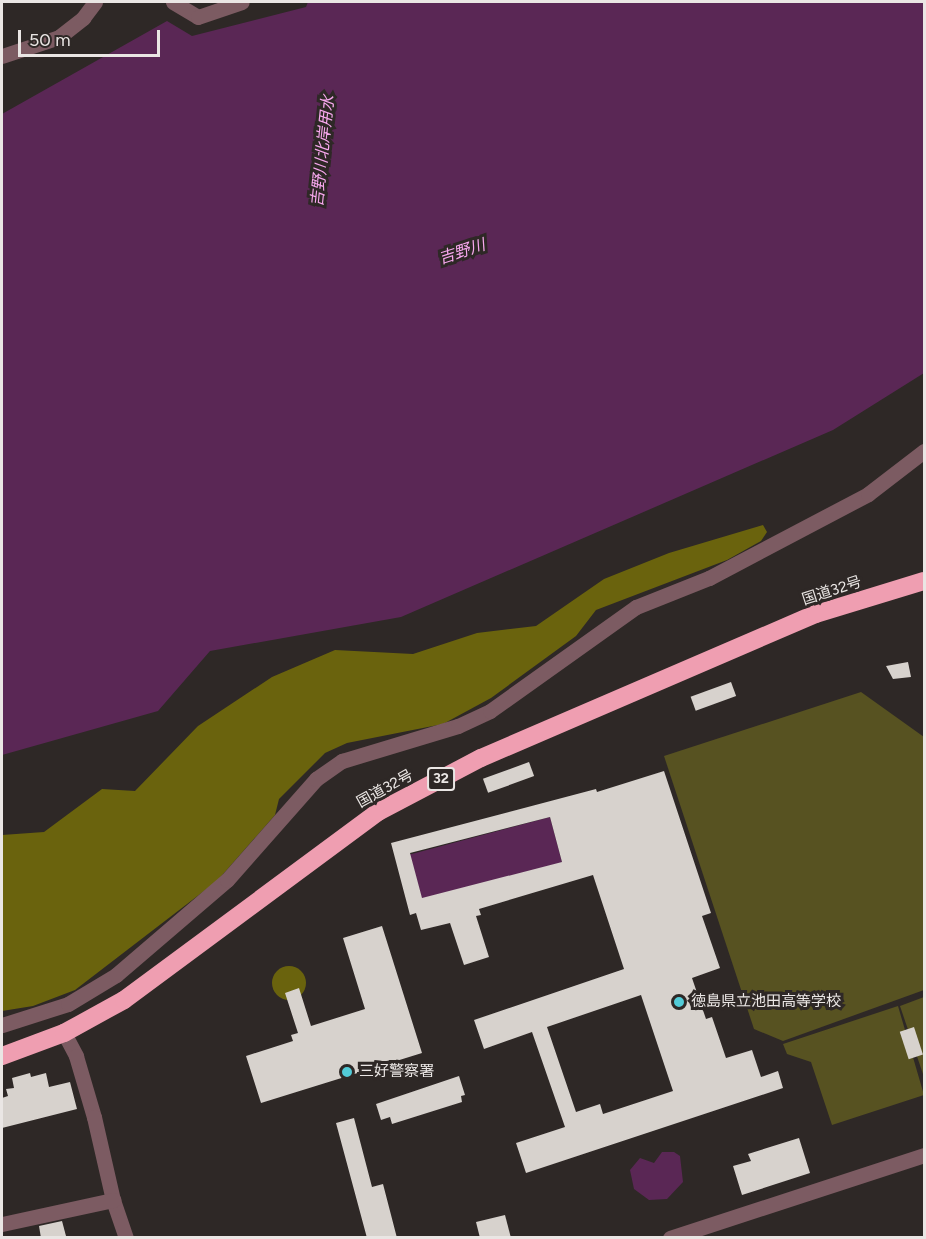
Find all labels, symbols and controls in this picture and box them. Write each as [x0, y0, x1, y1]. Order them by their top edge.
scale bar [21, 18, 164, 56]
text: 50 m [29, 29, 71, 51]
water label: 吉野川北岸用水 [308, 94, 338, 208]
water label: 吉野川 [436, 235, 488, 269]
street label: 国道32号 [800, 573, 864, 609]
street label: 国道32号 [354, 766, 416, 812]
road number: 32 [426, 768, 456, 790]
place label: 徳島県立池田高等学校 [691, 993, 841, 1011]
marker: 徳島県立池田高等学校 [672, 995, 686, 1009]
place label: 三好警察署 [359, 1063, 434, 1081]
marker: 三好警察署 [340, 1065, 354, 1079]

